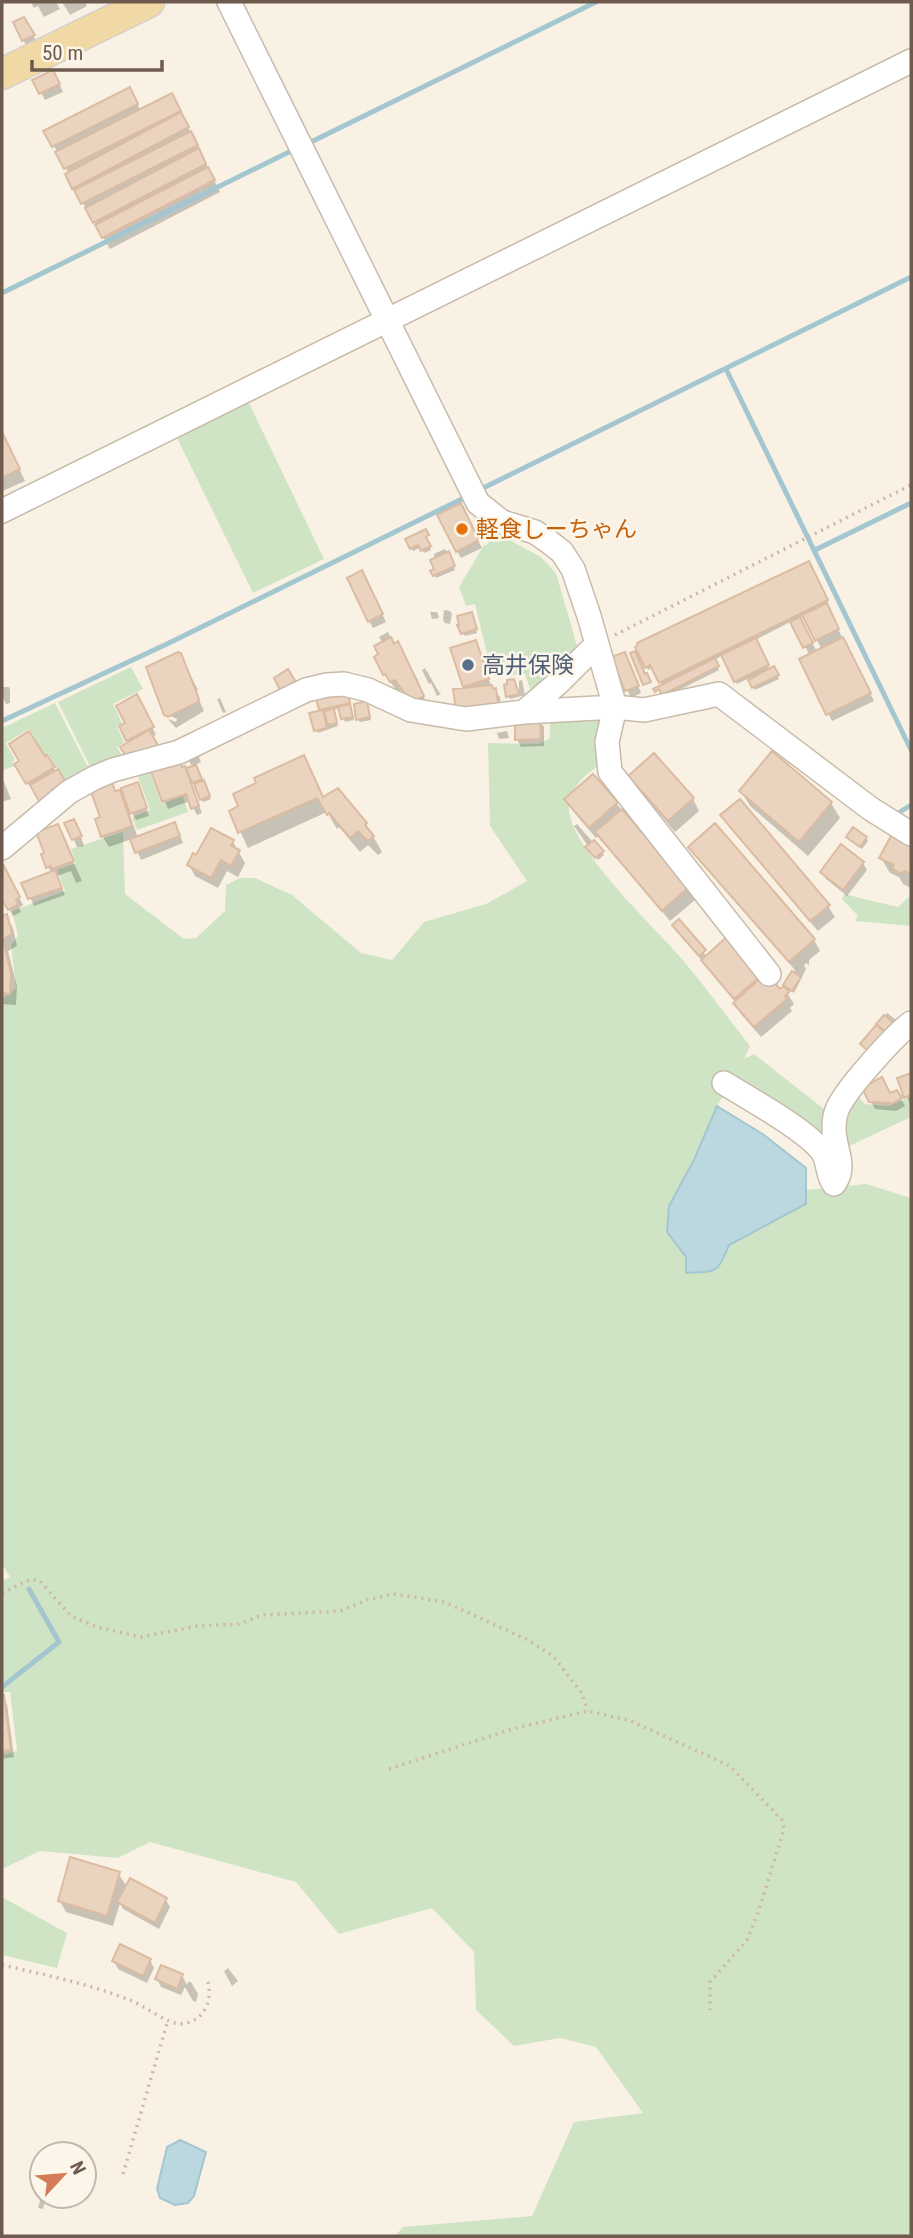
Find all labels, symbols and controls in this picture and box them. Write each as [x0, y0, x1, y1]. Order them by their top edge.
scale bar [32, 28, 161, 72]
text: 50 m [42, 41, 83, 65]
place label: 軽食しーちゃん [476, 516, 637, 543]
marker: 軽食しーちゃん [454, 521, 470, 537]
place label: 高井保険 [482, 652, 574, 679]
marker: 高井保険 [460, 657, 476, 673]
north arrow [28, 2140, 98, 2210]
text: N [65, 2157, 91, 2178]

